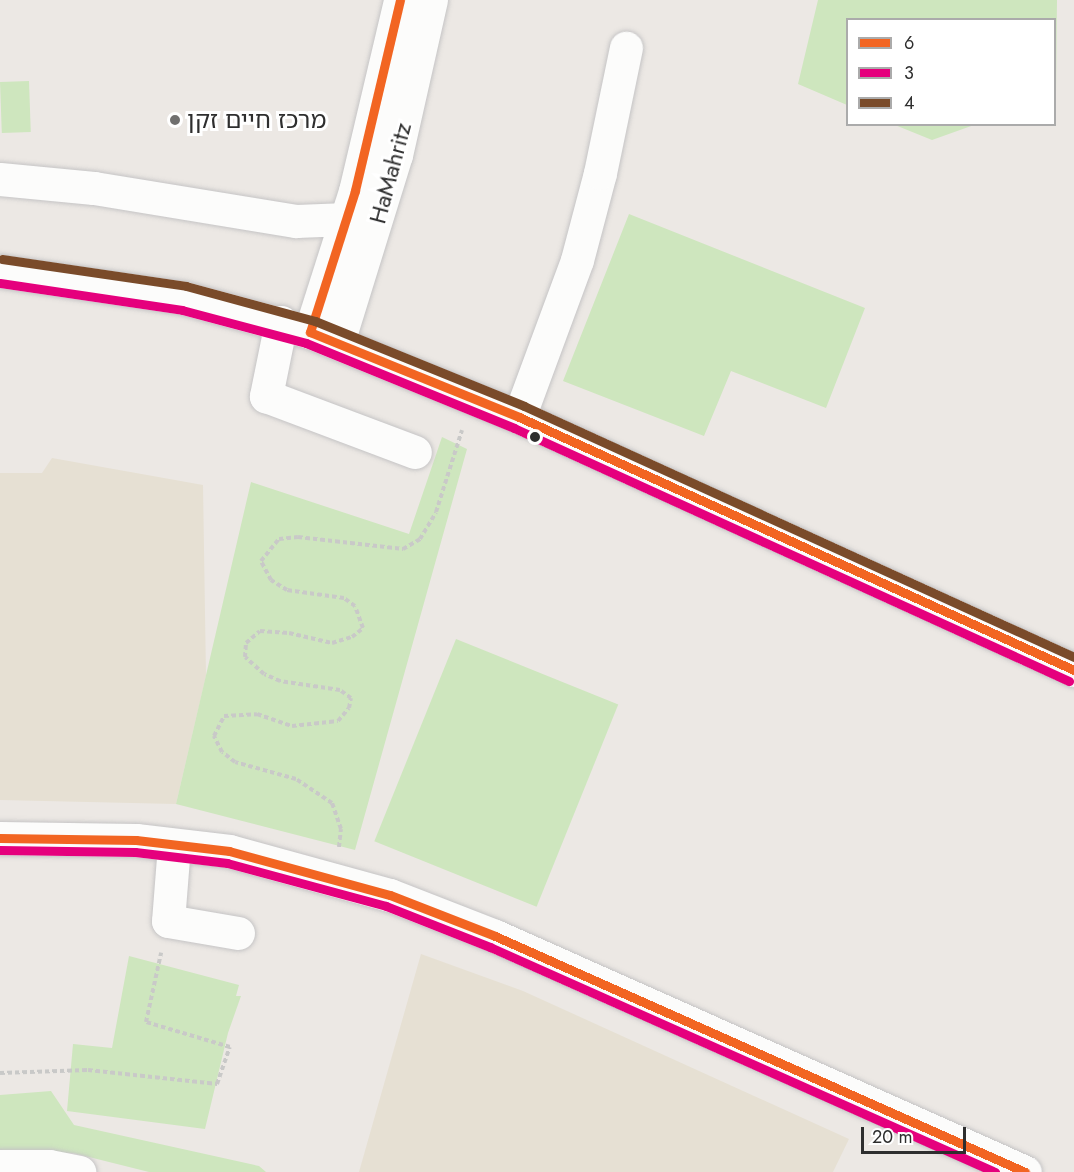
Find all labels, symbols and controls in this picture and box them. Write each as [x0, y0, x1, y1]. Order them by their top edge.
legend [846, 18, 1056, 126]
text: 6 [904, 30, 914, 56]
text: 3 [904, 60, 914, 86]
text: 4 [904, 90, 915, 116]
place label: מרכז חיים זקן [187, 106, 326, 134]
marker: מרכז חיים זקן [168, 113, 182, 127]
street label: HaMahritz [363, 119, 417, 227]
unlabelled marker [529, 431, 541, 443]
scale bar [864, 1115, 969, 1153]
text: 20 m [872, 1124, 912, 1150]

